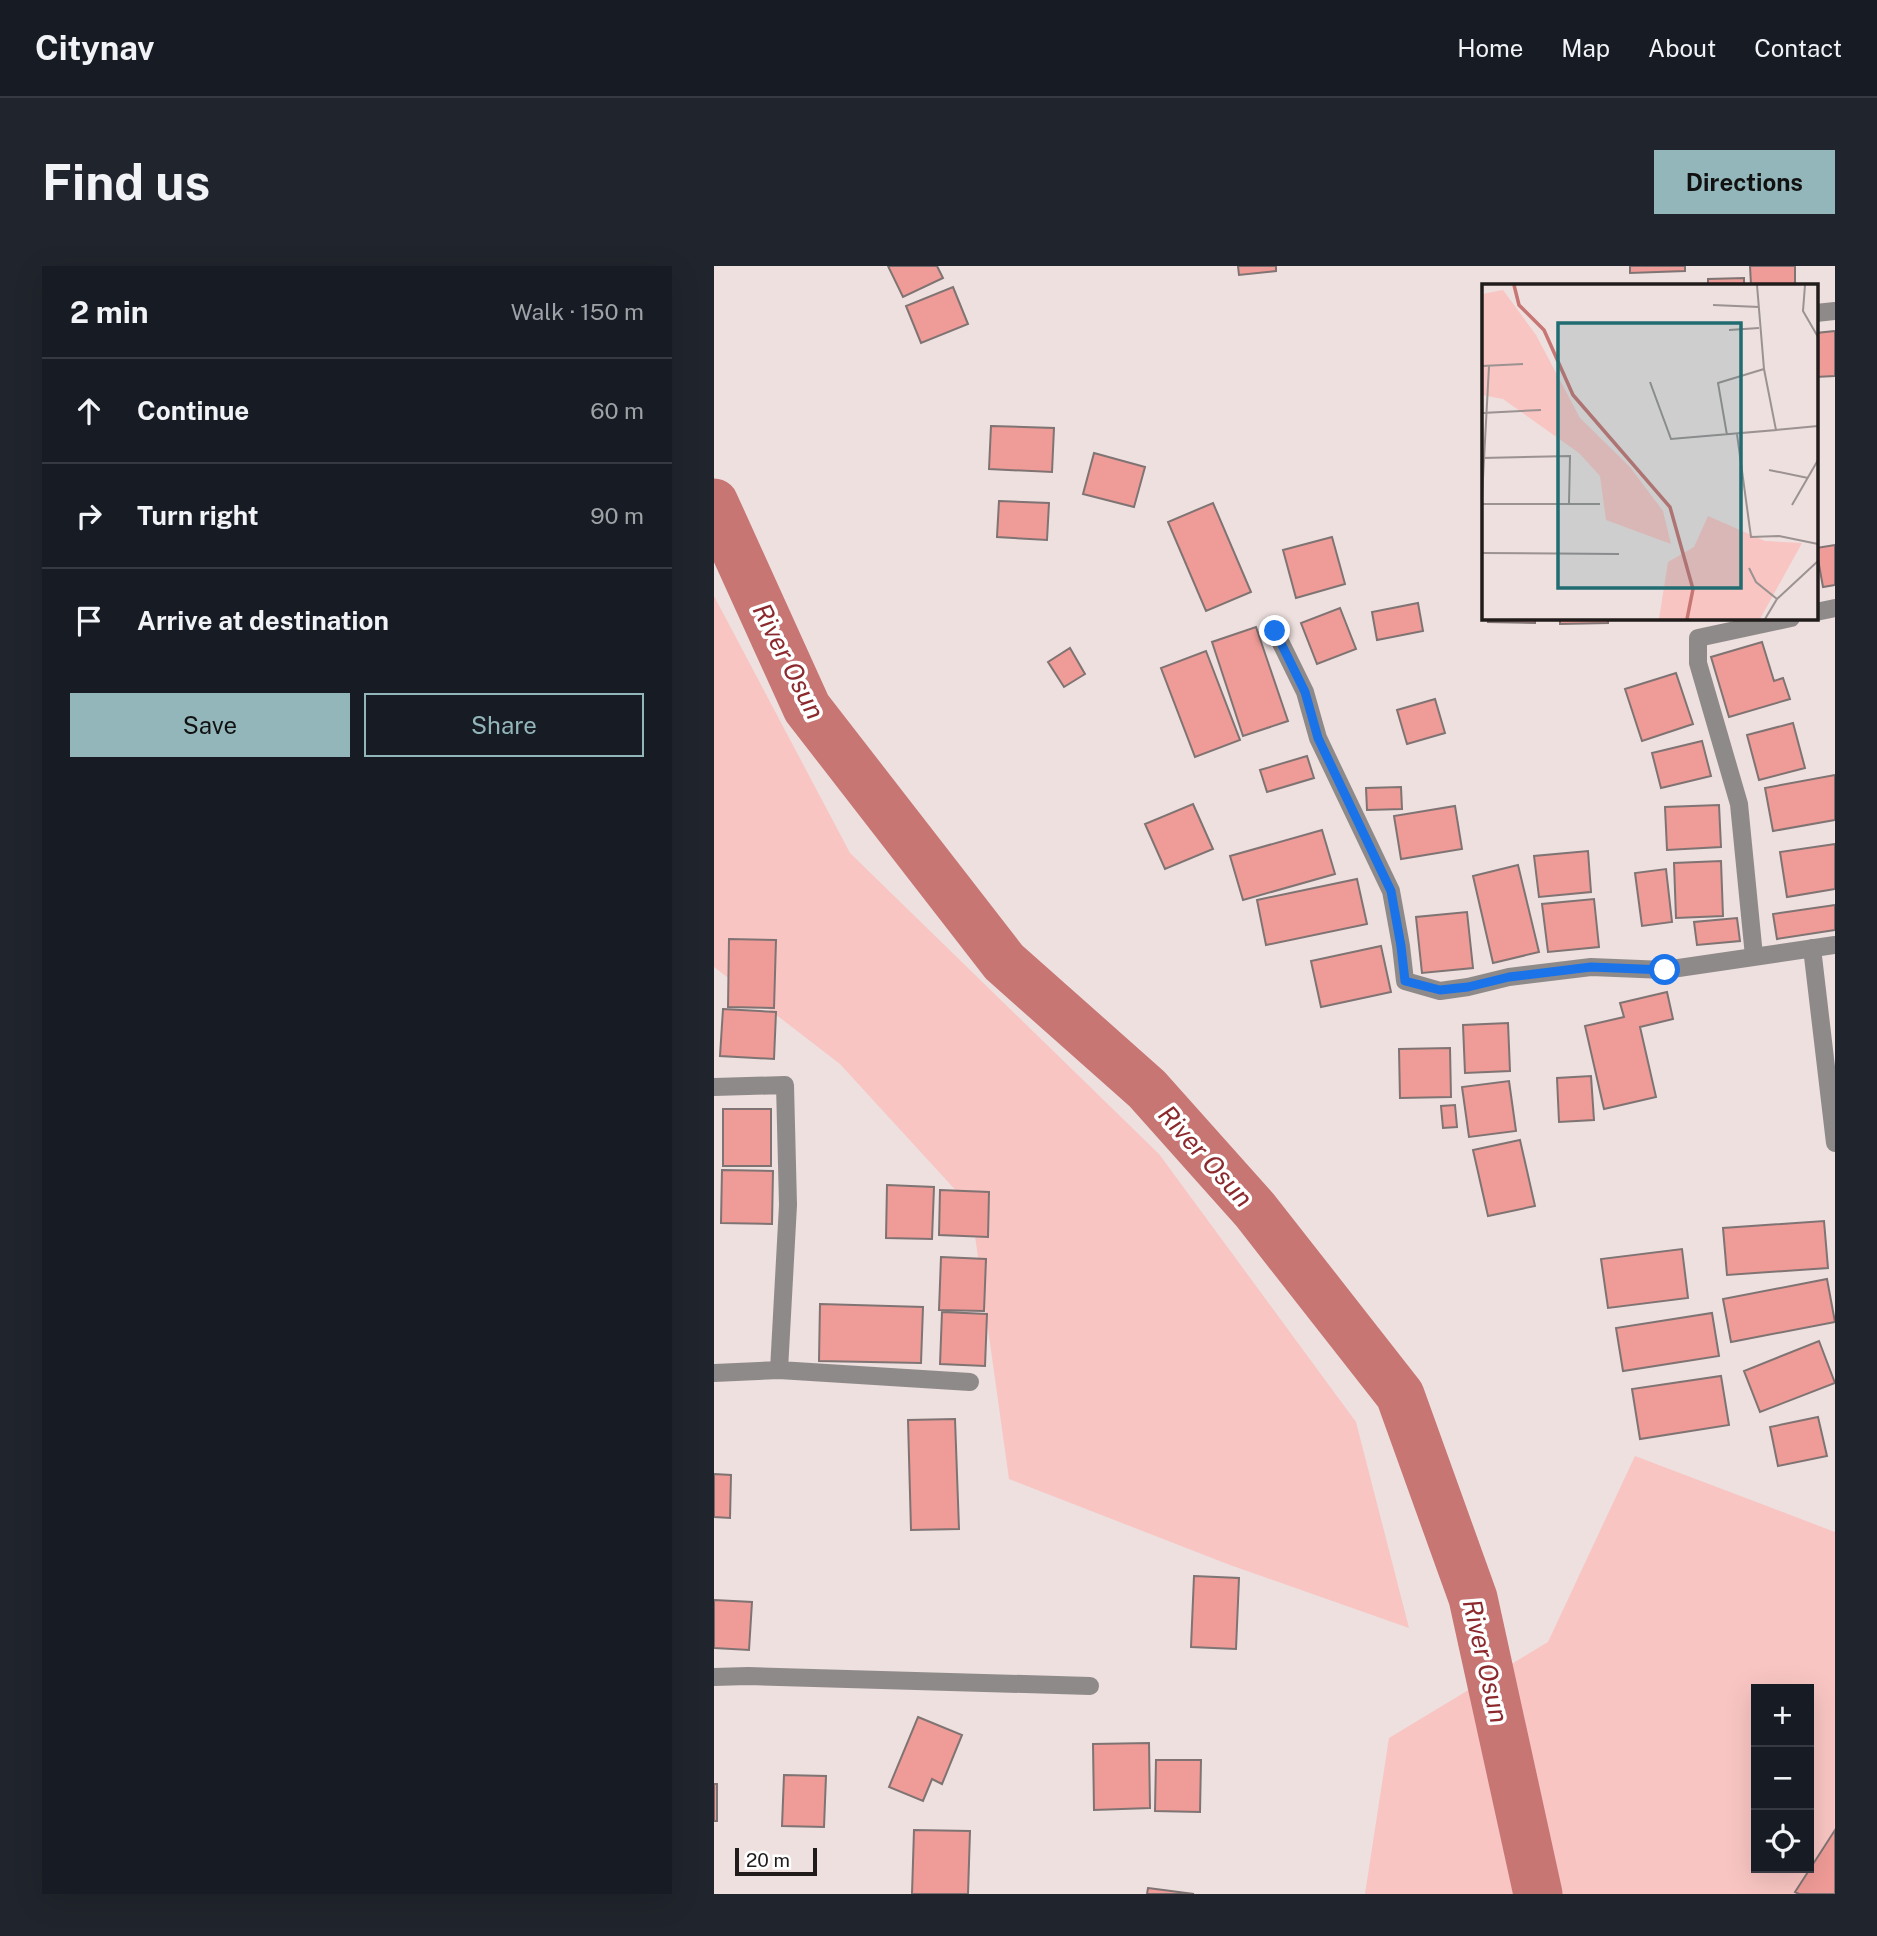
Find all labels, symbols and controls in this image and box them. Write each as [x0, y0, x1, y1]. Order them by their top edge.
text: Citynav [35, 29, 155, 67]
text: Home [1457, 34, 1523, 62]
text: Map [1561, 34, 1610, 62]
text: About [1648, 34, 1716, 62]
text: Contact [1754, 34, 1842, 62]
button: Directions [1654, 150, 1835, 214]
text: Find us [42, 153, 210, 211]
inset map [1482, 284, 1818, 620]
text: 2 min [70, 294, 149, 330]
text: Walk · 150 m [511, 298, 644, 325]
icon: ahead [70, 392, 108, 430]
text: Continue [137, 395, 249, 426]
text: 60 m [590, 397, 644, 424]
icon: right [70, 497, 108, 535]
text: Turn right [137, 500, 259, 531]
text: 90 m [590, 502, 644, 529]
water label: River Osun [747, 598, 831, 724]
icon: arrive [70, 602, 108, 640]
text: Arrive at destination [137, 605, 389, 636]
route end [1259, 615, 1290, 646]
button: Save [70, 693, 350, 757]
button: Share [364, 693, 644, 757]
route start [1649, 954, 1680, 985]
water label: River Osun [1152, 1099, 1260, 1213]
water label: River Osun [1457, 1596, 1515, 1726]
map controls [1751, 1684, 1814, 1873]
button: + [1751, 1684, 1814, 1747]
button: − [1751, 1747, 1814, 1810]
button: locate [1751, 1810, 1814, 1873]
scale bar [735, 1845, 817, 1877]
text: 20 m [746, 1849, 790, 1871]

